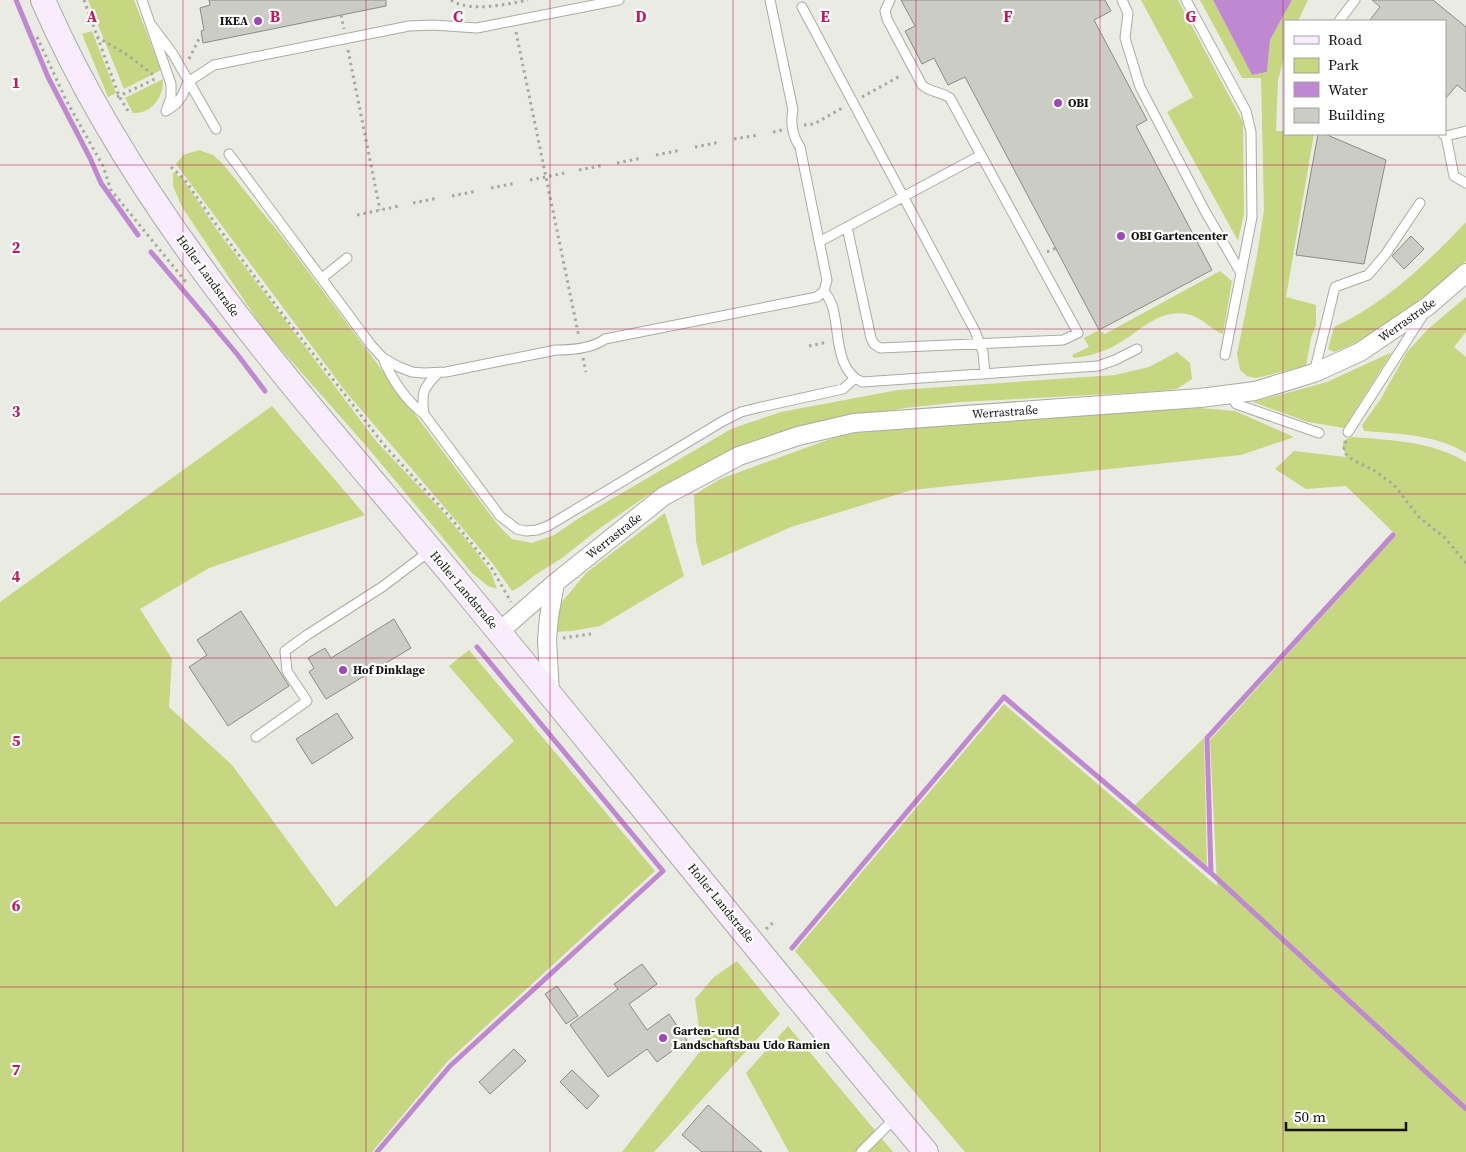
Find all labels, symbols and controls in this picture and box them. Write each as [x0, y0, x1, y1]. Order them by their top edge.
text: A [87, 5, 98, 27]
text: B [270, 5, 281, 27]
text: C [453, 5, 463, 27]
text: D [635, 5, 647, 27]
text: E [820, 5, 830, 27]
text: F [1003, 5, 1013, 27]
text: G [1186, 5, 1197, 27]
place label: IKEA [220, 13, 248, 29]
marker: IKEA [252, 15, 264, 27]
legend [1284, 20, 1446, 135]
text: Road [1328, 29, 1362, 50]
text: Park [1328, 54, 1360, 75]
text: 1 [12, 71, 20, 93]
text: Water [1328, 79, 1369, 100]
place label: OBI [1068, 95, 1089, 111]
marker: OBI [1052, 97, 1064, 109]
text: Building [1328, 104, 1385, 125]
place label: OBI Gartencenter [1131, 228, 1228, 244]
marker: OBI Gartencenter [1115, 230, 1127, 242]
street label: Holler Landstraße [173, 232, 243, 320]
text: 2 [12, 236, 21, 258]
street label: Werrastraße [1375, 294, 1439, 346]
text: 3 [12, 400, 21, 422]
street label: Werrastraße [971, 402, 1039, 422]
street label: Werrastraße [583, 509, 645, 563]
street label: Holler Landstraße [427, 548, 501, 632]
text: 4 [12, 565, 21, 587]
place label: Hof Dinklage [353, 662, 425, 678]
marker: Hof Dinklage [337, 664, 349, 676]
text: 5 [12, 729, 21, 751]
street label: Holler Landstraße [684, 860, 758, 946]
text: 6 [12, 894, 21, 916]
place label: Garten- und Landschaftsbau Udo Ramien [673, 1023, 831, 1053]
marker: Garten- und Landschaftsbau Udo Ramien [657, 1032, 669, 1044]
text: 7 [12, 1058, 21, 1080]
scale bar [1286, 1100, 1406, 1132]
text: 50 m [1294, 1106, 1326, 1127]

